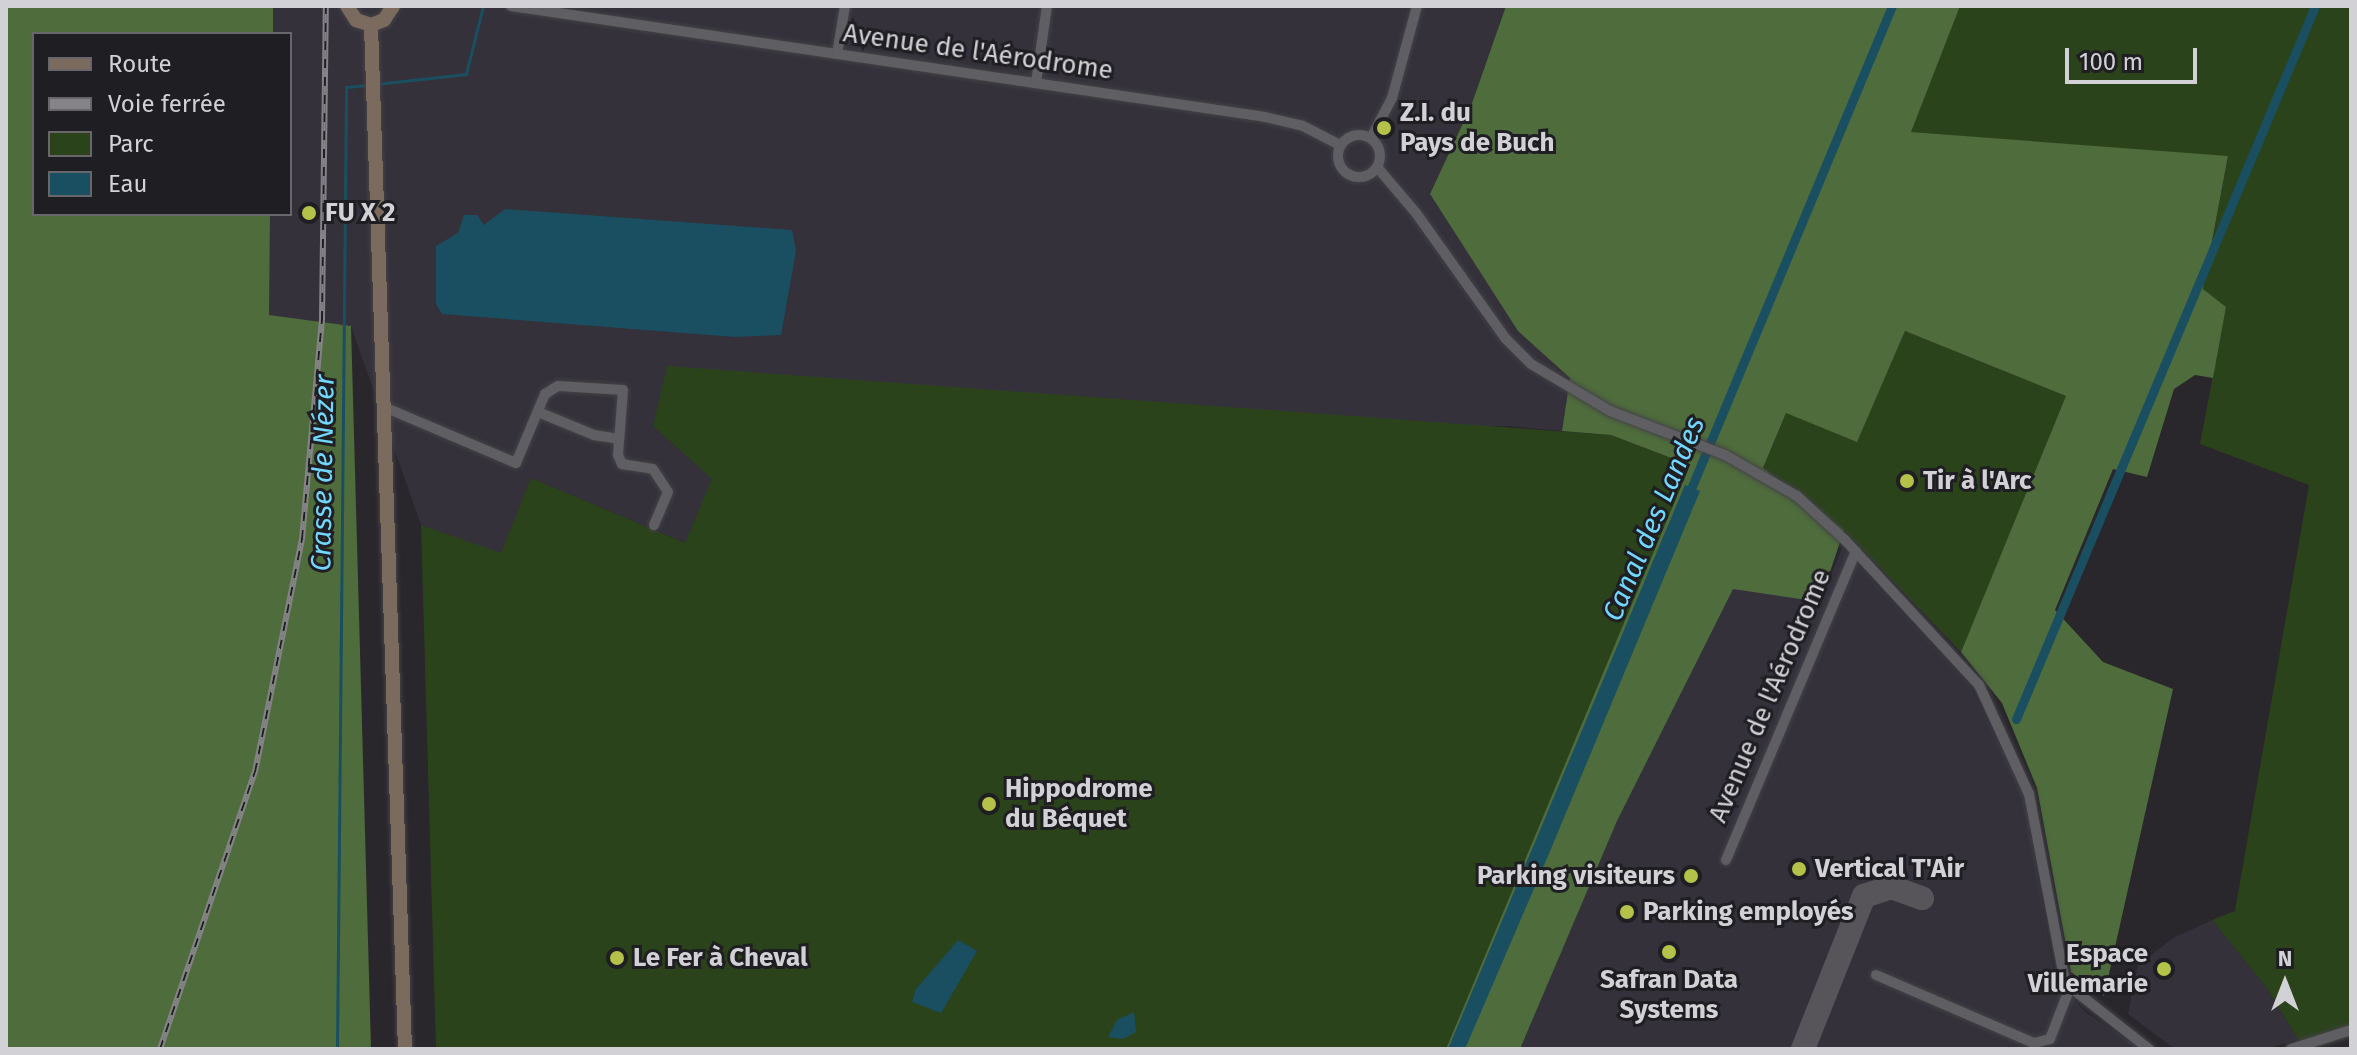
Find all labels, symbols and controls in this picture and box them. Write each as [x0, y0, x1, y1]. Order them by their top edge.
street label: Avenue de l'Aérodrome [841, 18, 1115, 86]
legend [32, 32, 292, 216]
scale bar [2069, 32, 2201, 82]
text: 100 m [2079, 48, 2143, 76]
text: Route [108, 50, 172, 78]
text: Voie ferrée [108, 90, 226, 118]
place label: Z.I. du Pays de Buch [1400, 97, 1555, 158]
marker: Z.I. du Pays de Buch [1375, 119, 1393, 137]
text: Parc [108, 130, 154, 158]
text: Eau [108, 170, 148, 198]
place label: FU X 2 [325, 197, 395, 229]
marker: FU X 2 [300, 204, 318, 222]
water label: Crasse de Nézer [304, 374, 342, 572]
water label: Canal des Landes [1596, 412, 1712, 626]
place label: Tir à l'Arc [1923, 465, 2032, 497]
marker: Tir à l'Arc [1898, 472, 1916, 490]
street label: Avenue de l'Aérodrome [1703, 565, 1837, 827]
place label: Hippodrome du Béquet [1005, 773, 1153, 834]
marker: Hippodrome du Béquet [980, 795, 998, 813]
place label: Vertical T'Air [1815, 853, 1964, 885]
place label: Parking visiteurs [1477, 860, 1675, 892]
marker: Vertical T'Air [1790, 860, 1808, 878]
marker: Parking visiteurs [1682, 867, 1700, 885]
place label: Parking employés [1643, 896, 1854, 928]
marker: Parking employés [1618, 903, 1636, 921]
place label: Espace Villemarie [2028, 938, 2148, 1000]
place label: Le Fer à Cheval [633, 942, 808, 974]
marker: Safran Data Systems [1660, 943, 1678, 961]
north arrow [2245, 943, 2325, 1023]
text: N [2278, 945, 2292, 972]
marker: Le Fer à Cheval [608, 949, 626, 967]
marker: Espace Villemarie [2155, 960, 2173, 978]
place label: Safran Data Systems [1600, 964, 1738, 1026]

